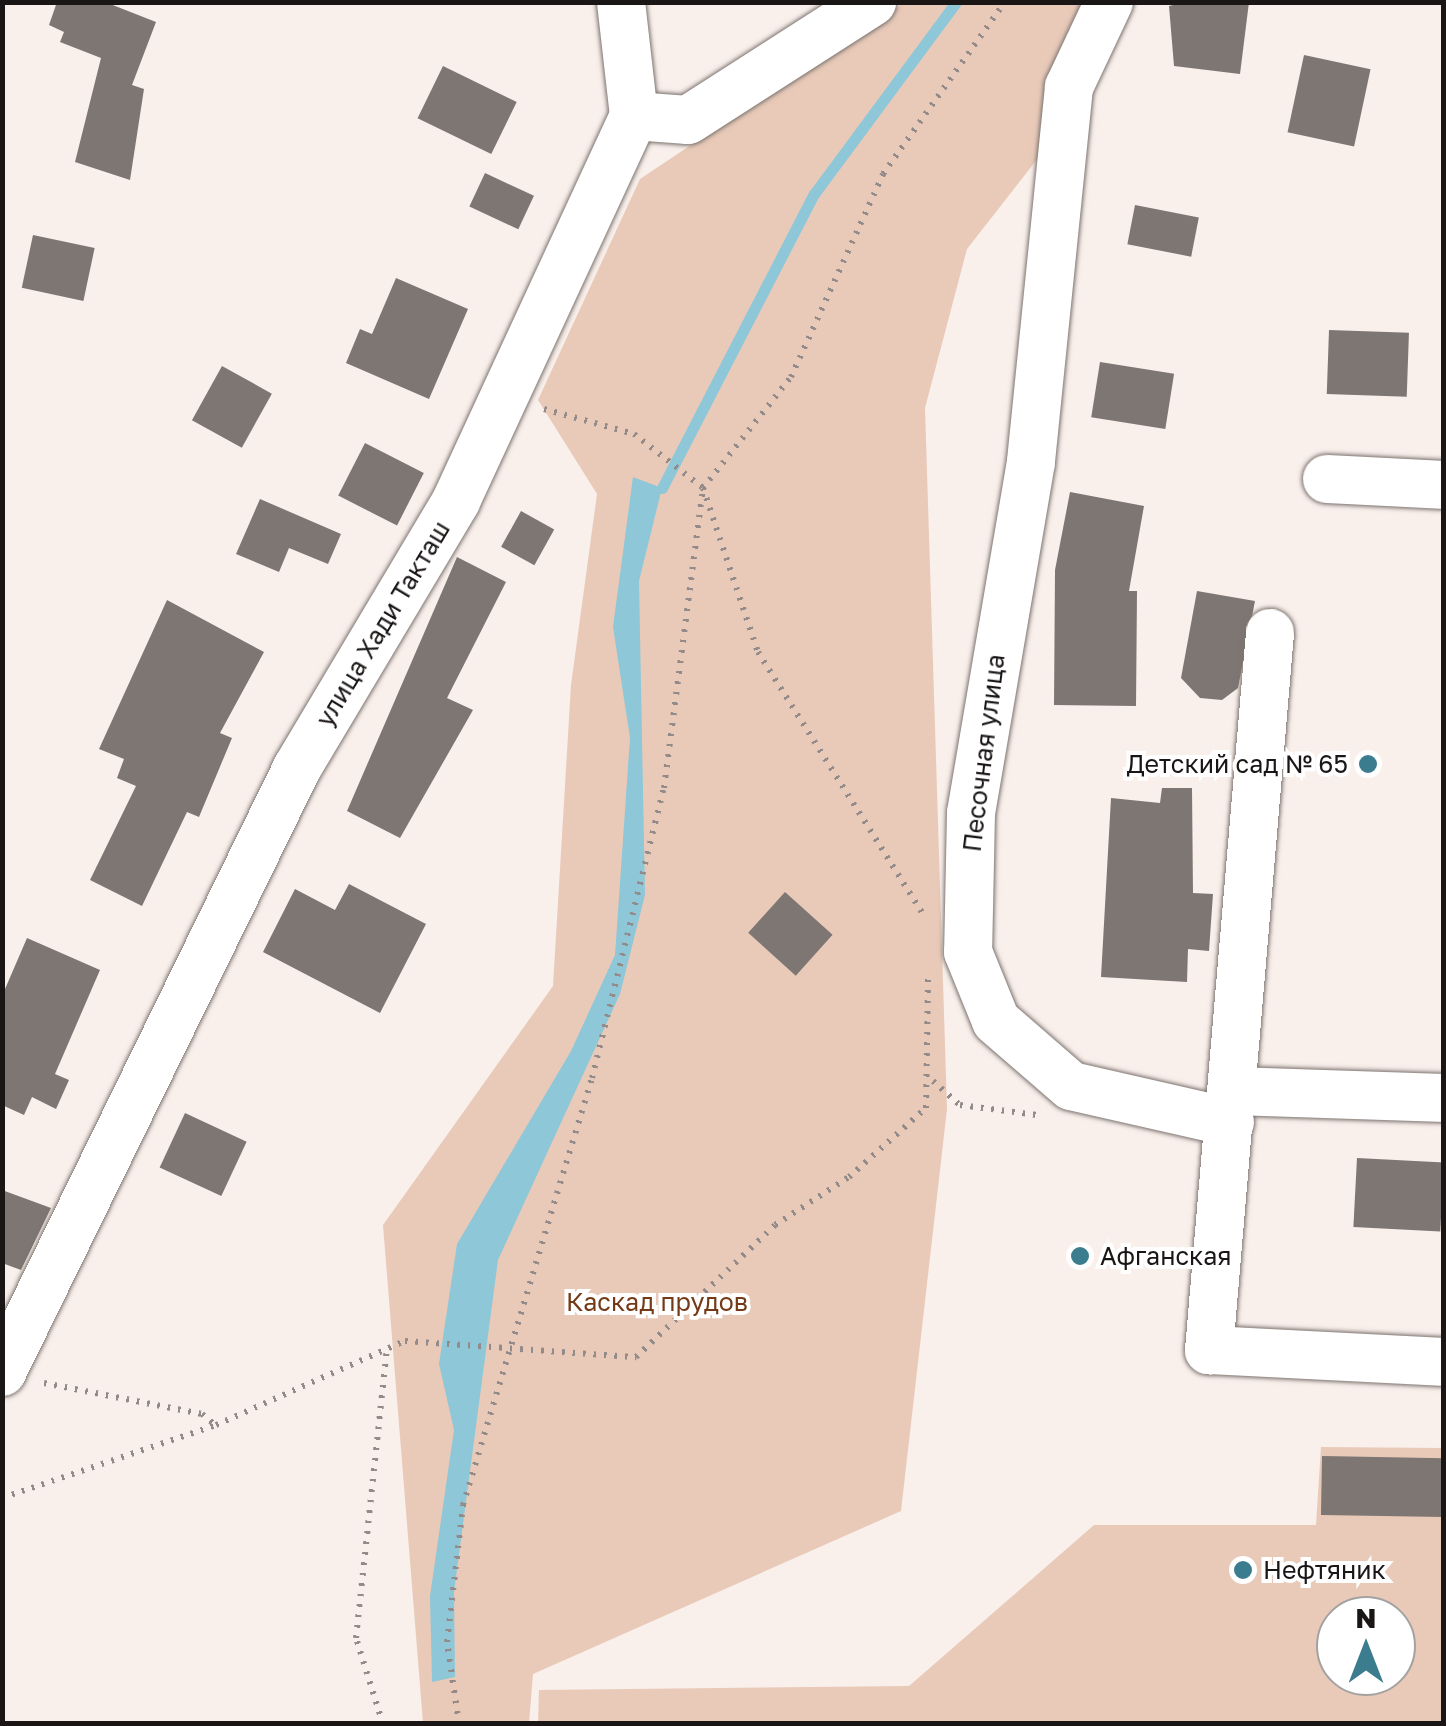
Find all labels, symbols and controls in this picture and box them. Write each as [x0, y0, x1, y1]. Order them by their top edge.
street label: улица Хади Такташ [310, 516, 456, 732]
street label: Песочная улица [957, 652, 1011, 854]
place label: Детский сад № 65 [1127, 749, 1348, 779]
marker: Детский сад № 65 [1357, 753, 1379, 775]
place label: Афганская [1100, 1241, 1231, 1271]
marker: Афганская [1069, 1245, 1091, 1267]
park label: Каскад прудов [566, 1287, 748, 1317]
place label: Нефтяник [1263, 1555, 1386, 1585]
marker: Нефтяник [1232, 1559, 1254, 1581]
north arrow [1316, 1596, 1416, 1696]
text: N [1355, 1601, 1377, 1634]

